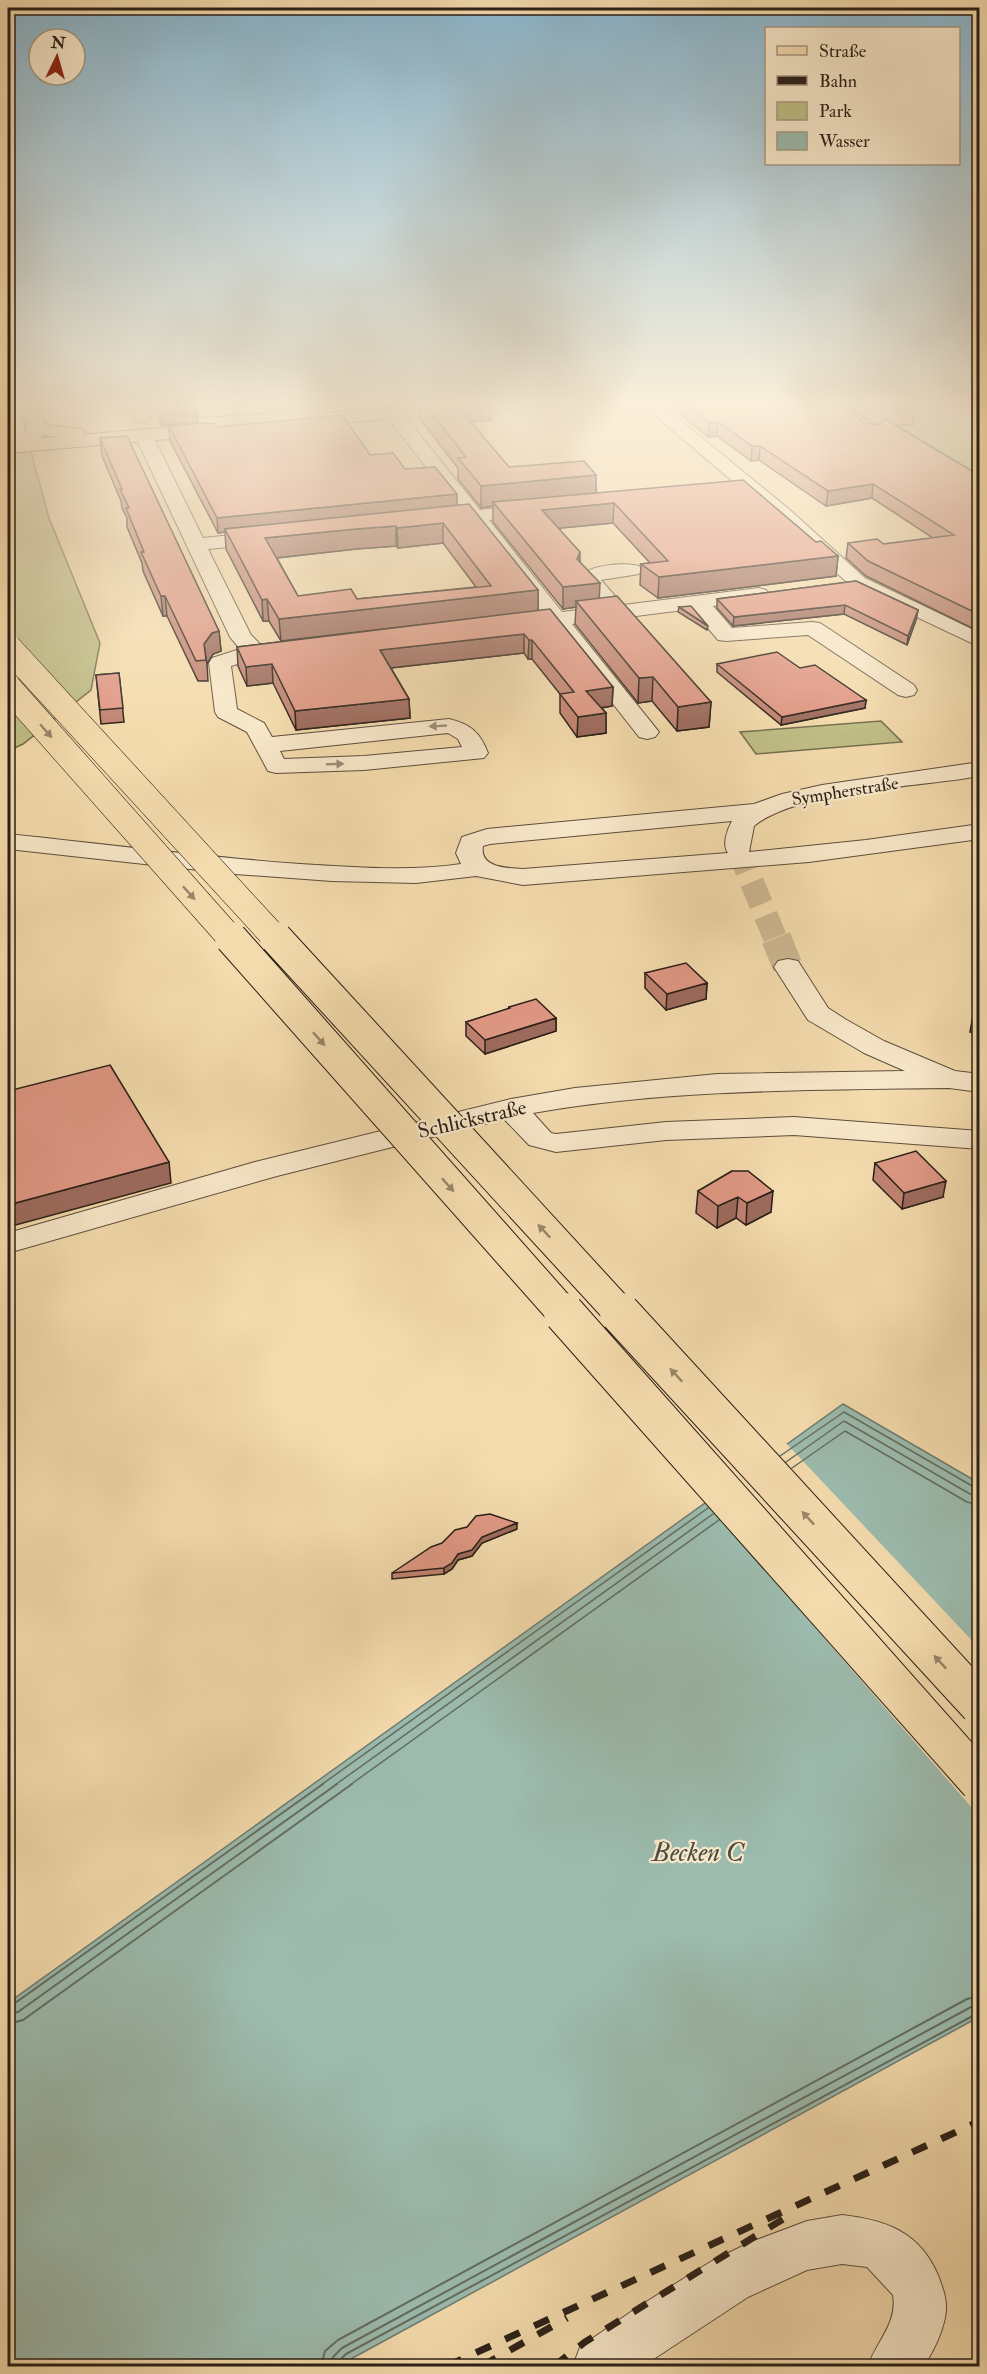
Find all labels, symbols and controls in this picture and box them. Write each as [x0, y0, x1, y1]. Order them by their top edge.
north arrow [27, 27, 87, 87]
legend [765, 27, 960, 165]
text: N [49, 32, 67, 54]
text: Straße [819, 40, 867, 63]
text: Bahn [819, 70, 857, 93]
text: Park [819, 100, 852, 123]
text: Wasser [818, 130, 870, 153]
one-way arrow [429, 722, 448, 731]
one-way arrow [39, 723, 52, 738]
one-way arrow [325, 759, 344, 769]
street label: Sympherstraße [790, 772, 901, 811]
one-way arrow [182, 885, 195, 900]
one-way arrow [312, 1031, 325, 1046]
street label: Schlickstraße [415, 1094, 529, 1145]
one-way arrow [441, 1177, 454, 1192]
one-way arrow [538, 1224, 551, 1239]
one-way arrow [669, 1367, 683, 1382]
one-way arrow [802, 1511, 815, 1526]
one-way arrow [933, 1654, 947, 1669]
water label: Becken C [650, 1836, 746, 1869]

